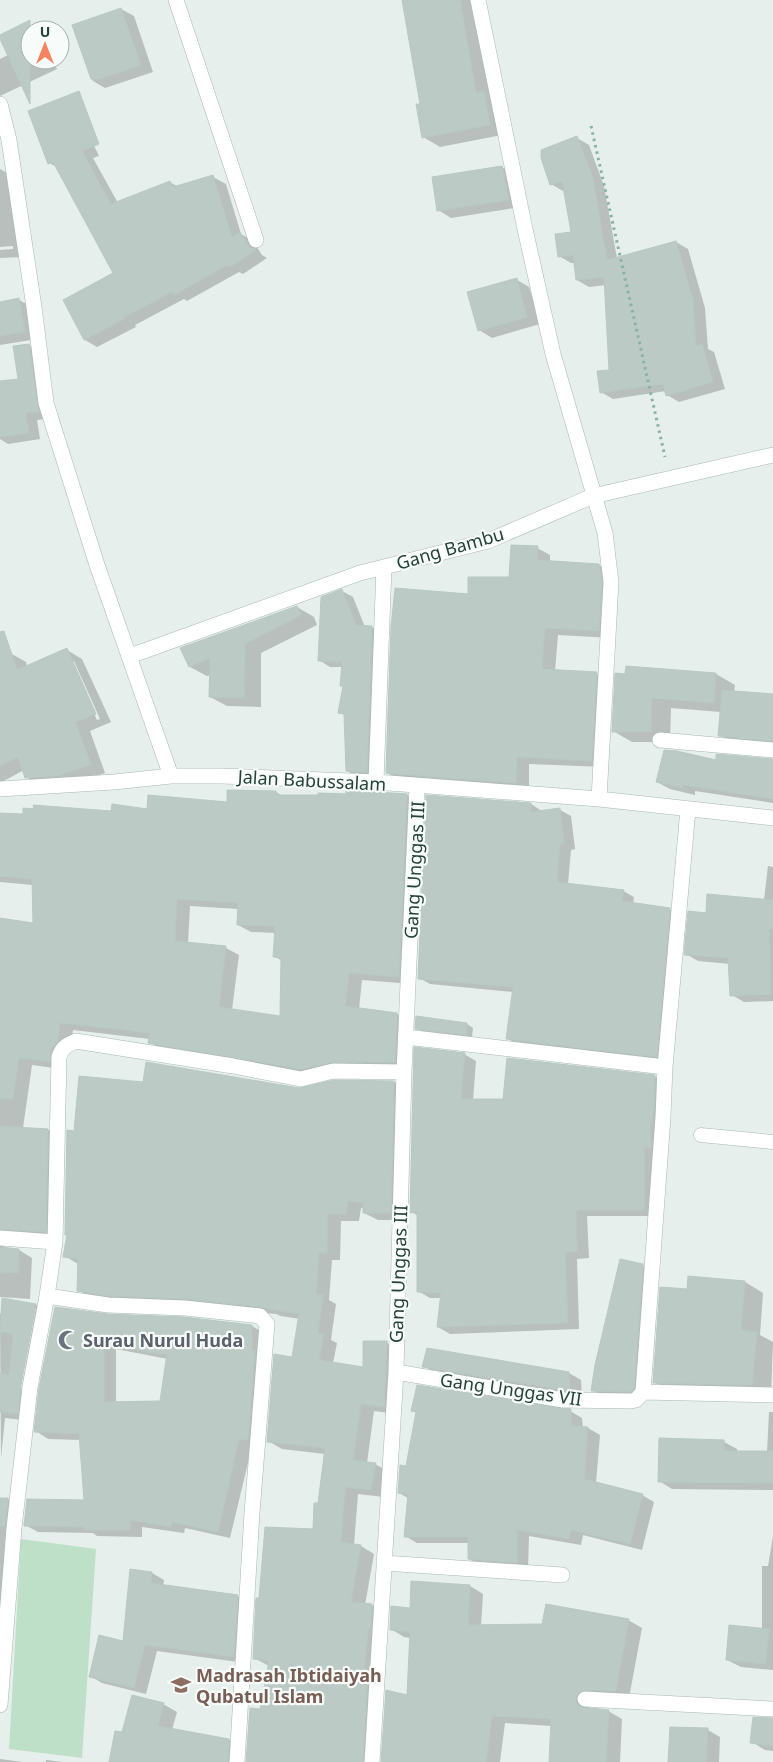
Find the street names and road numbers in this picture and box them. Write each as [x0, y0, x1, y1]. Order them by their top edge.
street label: Gang Bambu [393, 521, 507, 575]
street label: Jalan Babussalam [235, 764, 387, 796]
street label: Gang Unggas III [398, 800, 430, 940]
street label: Gang Unggas III [384, 1205, 412, 1343]
street label: Gang Unggas VII [439, 1367, 583, 1411]

